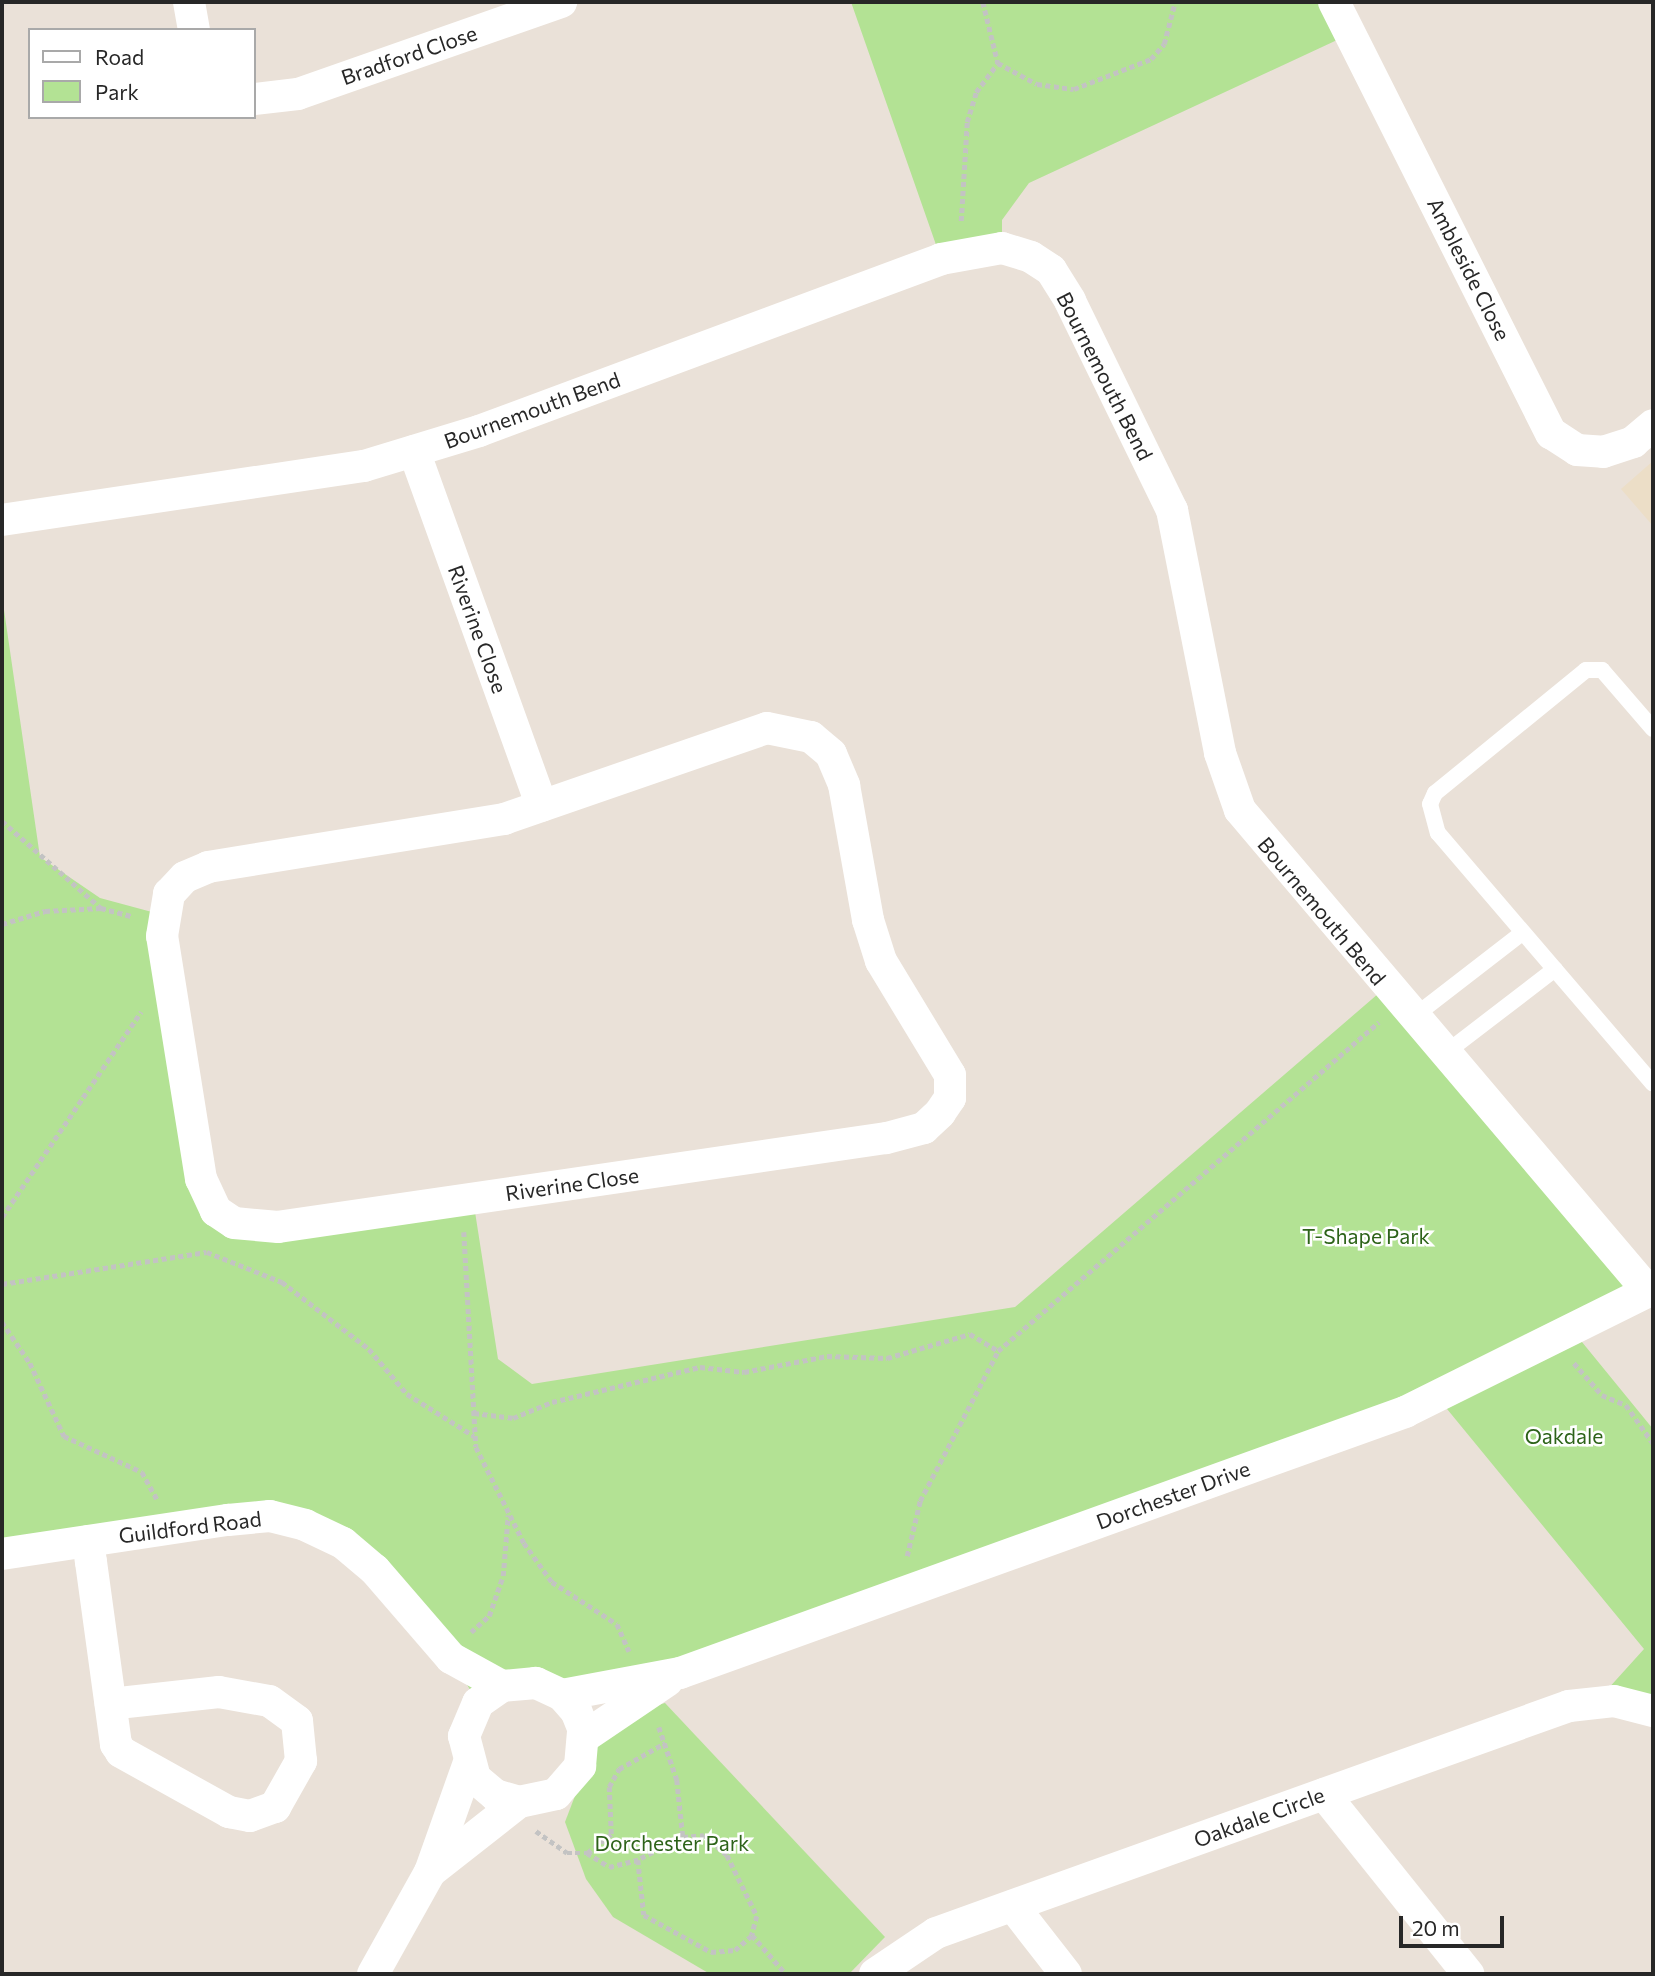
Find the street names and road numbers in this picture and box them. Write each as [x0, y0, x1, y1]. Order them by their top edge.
street label: Bradford Close [338, 20, 480, 90]
street label: Ambleside Close [1422, 194, 1516, 344]
street label: Bournemouth Bend [1052, 288, 1158, 464]
street label: Bournemouth Bend [441, 366, 623, 454]
street label: Riverine Close [443, 561, 513, 697]
street label: Bournemouth Bend [1253, 832, 1391, 990]
street label: Riverine Close [504, 1162, 640, 1206]
street label: Dorchester Drive [1093, 1456, 1253, 1534]
street label: Guildford Road [117, 1506, 263, 1548]
street label: Oakdale Circle [1190, 1782, 1328, 1852]

